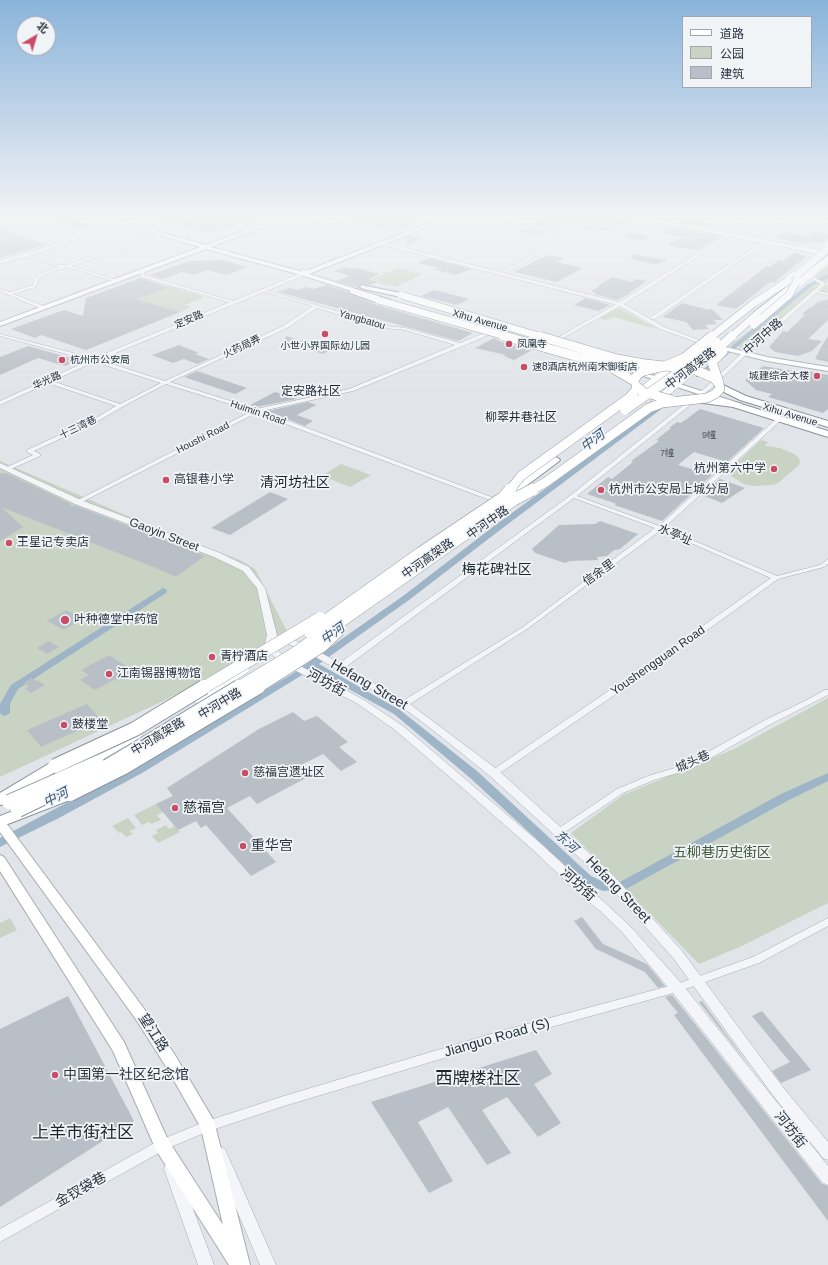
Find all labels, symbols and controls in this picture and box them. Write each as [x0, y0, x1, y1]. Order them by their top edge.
north arrow [16, 16, 56, 56]
legend [682, 16, 812, 88]
text: 北 [35, 19, 51, 35]
text: 道路 [720, 27, 744, 41]
text: 公园 [720, 47, 744, 61]
text: 建筑 [720, 67, 744, 81]
street label: Xihu Avenue [451, 307, 509, 335]
street label: Yangbatou [337, 308, 387, 332]
street label: 定安路 [173, 309, 205, 331]
street label: 中河中路 [740, 316, 786, 358]
marker: 小世小界国际幼儿园 [320, 329, 330, 339]
street label: 火药局弄 [221, 333, 263, 361]
place label: 凤凰寺 [517, 338, 547, 350]
marker: 凤凰寺 [504, 339, 514, 349]
place label: 小世小界国际幼儿园 [280, 340, 370, 352]
street label: 中河高架路 [663, 345, 719, 393]
place label: 杭州市公安局 [70, 354, 130, 366]
marker: 杭州市公安局 [57, 355, 67, 365]
place label: 速8酒店杭州南宋御街店 [532, 361, 638, 373]
marker: 速8酒店杭州南宋御街店 [519, 362, 529, 372]
street label: 华光路 [31, 369, 63, 393]
place label: 城建综合大楼 [749, 370, 809, 382]
marker: 城建综合大楼 [812, 371, 822, 381]
district label: 定安路社区 [281, 385, 341, 399]
street label: Huimin Road [229, 398, 287, 428]
street label: Xihu Avenue [761, 401, 819, 429]
district label: 柳翠井巷社区 [485, 411, 557, 425]
street label: 十三湾巷 [57, 414, 99, 442]
street label: Houshi Road [175, 420, 231, 456]
water label: 中河 [578, 427, 608, 455]
house number: 9幢 [702, 431, 716, 441]
house number: 7幢 [660, 449, 674, 459]
place label: 杭州第六中学 [694, 462, 766, 476]
marker: 杭州第六中学 [769, 464, 779, 474]
place label: 高银巷小学 [174, 473, 234, 487]
marker: 高银巷小学 [161, 475, 171, 485]
district label: 清河坊社区 [260, 475, 330, 491]
place label: 杭州市公安局上城分局 [609, 483, 729, 497]
marker: 杭州市公安局上城分局 [596, 485, 606, 495]
street label: 中河中路 [464, 503, 512, 543]
street label: Gaoyin Street [127, 515, 201, 555]
street label: 水亭址 [656, 521, 694, 549]
place label: 王星记专卖店 [17, 536, 89, 550]
street label: 中河高架路 [399, 536, 457, 582]
marker: 王星记专卖店 [4, 538, 14, 548]
street label: 信余里 [580, 557, 618, 589]
district label: 梅花碑社区 [462, 562, 532, 578]
place label: 叶种德堂中药馆 [74, 613, 158, 627]
marker: 叶种德堂中药馆 [59, 614, 71, 626]
water label: 中河 [318, 620, 348, 648]
street label: Youshengguan Road [608, 623, 708, 699]
place label: 青柠酒店 [220, 650, 268, 664]
marker: 青柠酒店 [207, 652, 217, 662]
street label: Hefang Street [327, 656, 411, 714]
street label: 河坊街 [304, 665, 348, 701]
place label: 江南锡器博物馆 [117, 667, 201, 681]
marker: 江南锡器博物馆 [104, 669, 114, 679]
street label: 中河中路 [196, 685, 244, 723]
street label: 中河高架路 [129, 715, 187, 759]
place label: 鼓楼堂 [72, 718, 108, 732]
marker: 鼓楼堂 [59, 720, 69, 730]
street label: 城头巷 [674, 748, 712, 776]
place label: 慈福宫遗址区 [253, 766, 325, 780]
marker: 慈福宫遗址区 [240, 768, 250, 778]
water label: 中河 [41, 785, 71, 811]
place label: 慈福宫 [183, 800, 225, 816]
marker: 慈福宫 [170, 803, 180, 813]
water label: 东河 [551, 827, 581, 857]
place label: 重华宫 [251, 838, 293, 854]
marker: 重华宫 [238, 841, 248, 851]
park label: 五柳巷历史街区 [673, 845, 771, 861]
street label: Hefang Street [582, 853, 654, 927]
street label: 河坊街 [557, 865, 599, 905]
street label: 望江路 [135, 1011, 171, 1055]
street label: Jianguo Road (S) [442, 1015, 552, 1061]
place label: 中国第一社区纪念馆 [63, 1067, 189, 1083]
district label: 西牌楼社区 [436, 1069, 520, 1089]
marker: 中国第一社区纪念馆 [50, 1070, 60, 1080]
street label: 河坊街 [770, 1108, 810, 1152]
district label: 上羊市街社区 [32, 1123, 134, 1143]
street label: 金钗袋巷 [52, 1169, 110, 1211]

